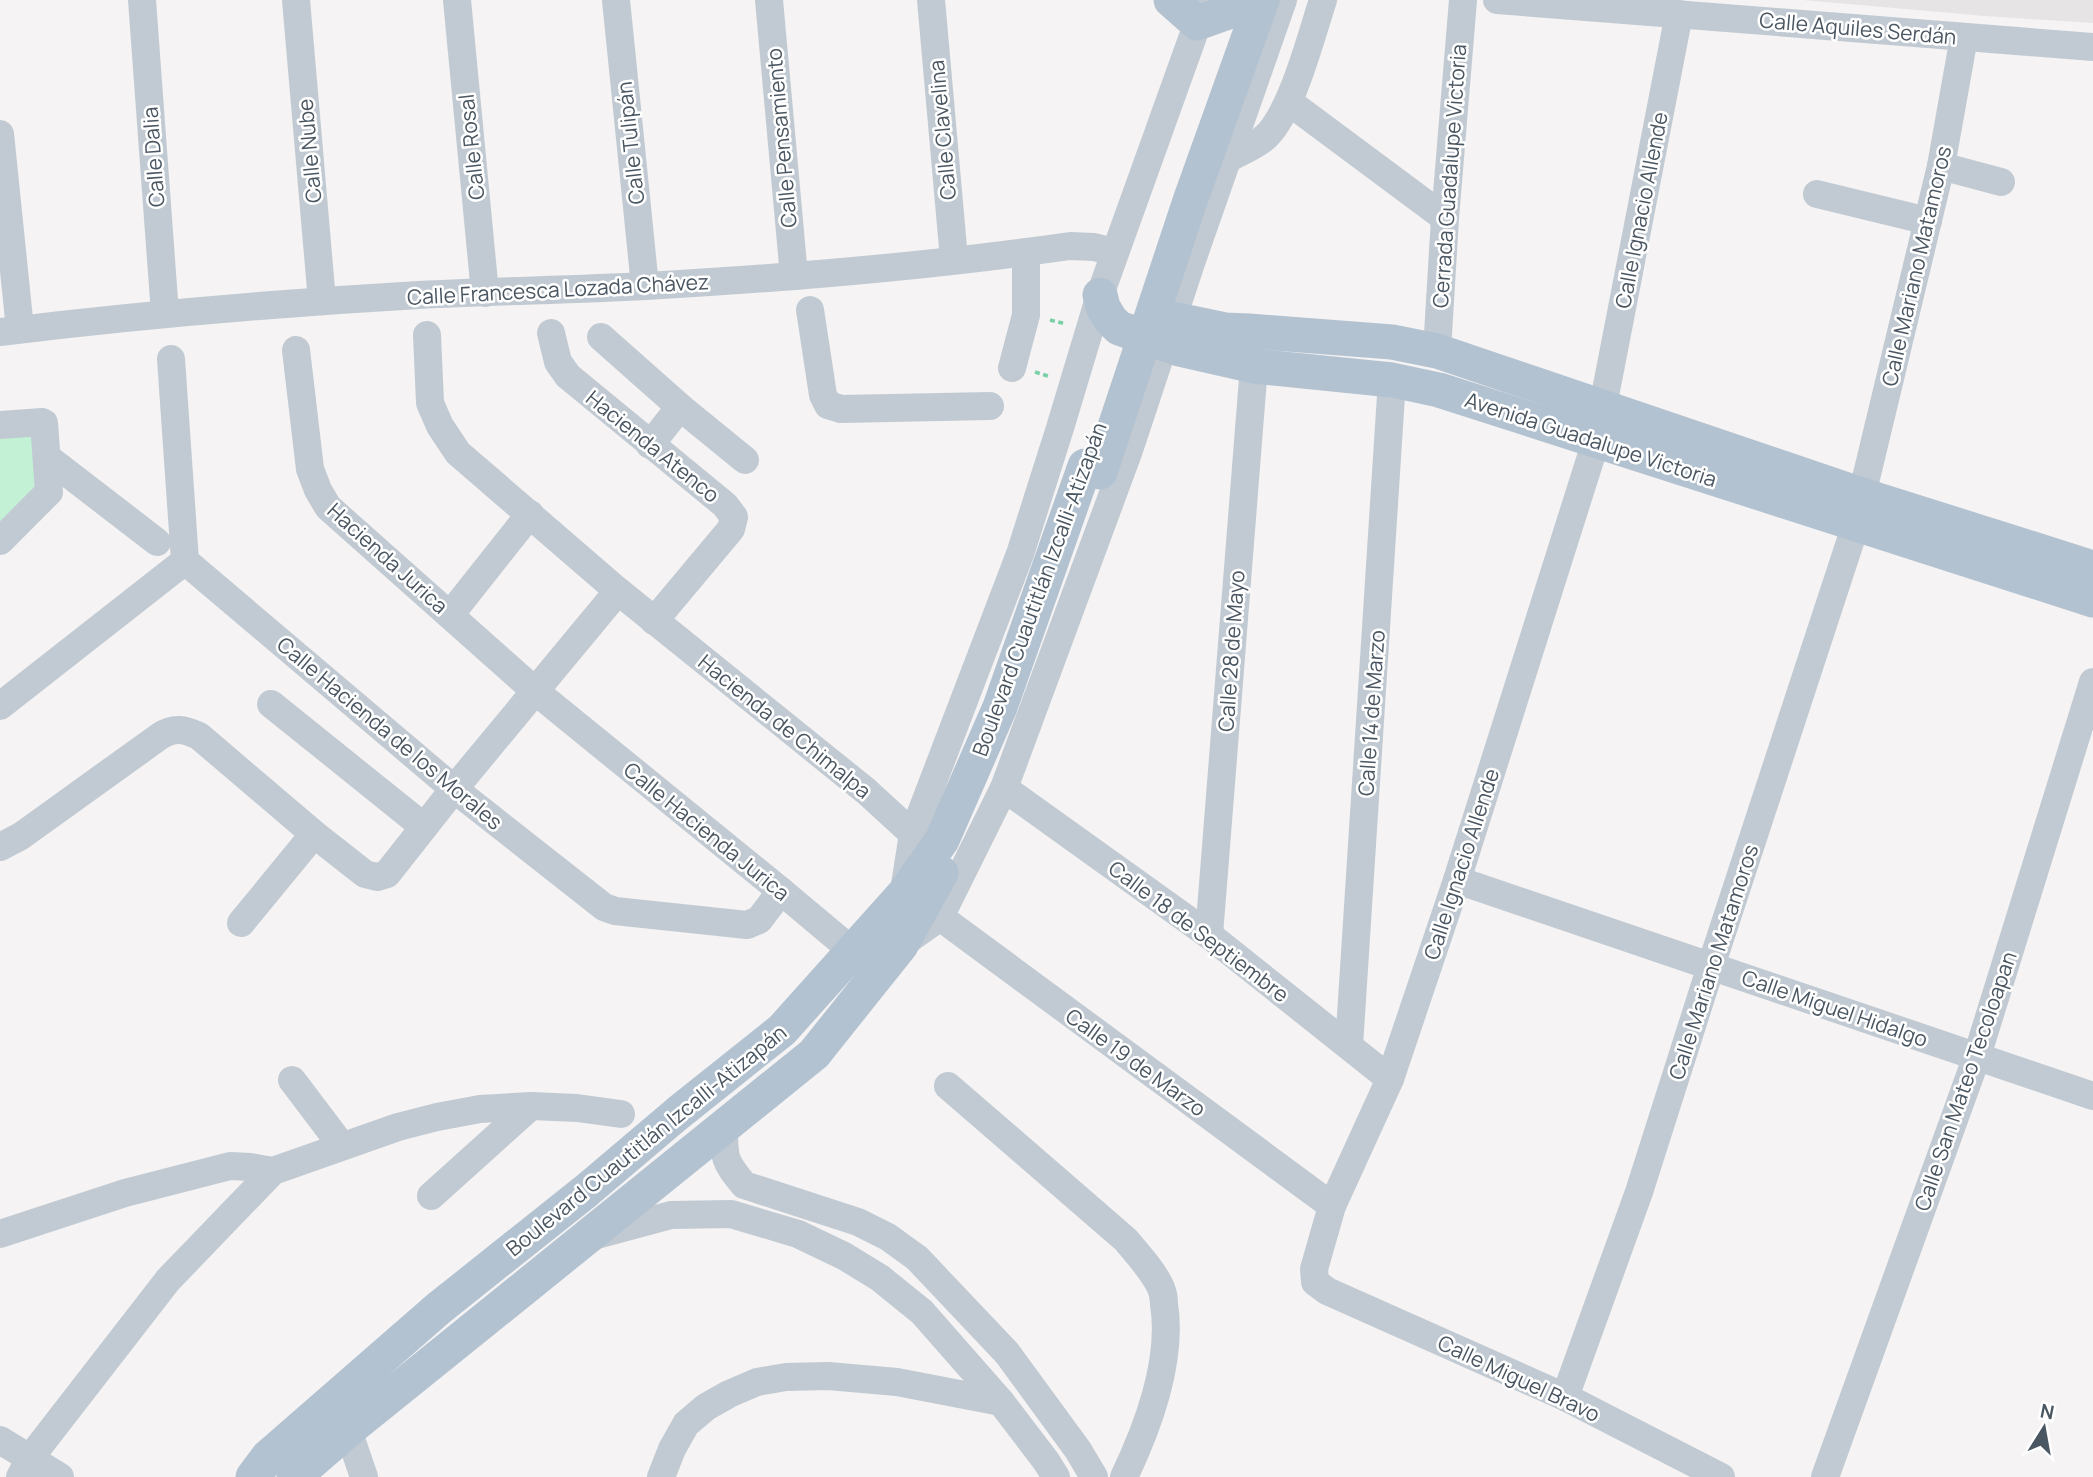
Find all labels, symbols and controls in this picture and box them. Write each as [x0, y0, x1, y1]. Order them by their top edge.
street label: Calle Aquiles Serdán [1758, 5, 1958, 51]
street label: Cerrada Guadalupe Victoria [1426, 43, 1472, 309]
street label: Calle Pensamiento [759, 47, 803, 229]
street label: Calle Clavelina [922, 59, 962, 201]
street label: Calle Tulipán [610, 80, 650, 206]
street label: Calle Rosal [452, 93, 490, 201]
street label: Calle Nube [290, 98, 328, 204]
street label: Calle Dalia [136, 106, 170, 208]
street label: Calle Ignacio Allende [1608, 109, 1674, 311]
street label: Calle Mariano Matamoros [1875, 143, 1957, 389]
street label: Calle Francesca Lozada Chávez [406, 267, 710, 311]
street label: Hacienda Atenco [581, 384, 725, 508]
street label: Avenida Guadalupe Victoria [1462, 385, 1720, 493]
street label: Boulevard Cuautitlán Izcalli-Atizapán [965, 418, 1113, 760]
street label: Hacienda Jurica [322, 496, 454, 620]
street label: Calle 28 de Mayo [1211, 569, 1251, 733]
street label: Calle 14 de Marzo [1351, 629, 1391, 797]
street label: Calle Hacienda de los Morales [271, 630, 509, 836]
street label: Hacienda de Chimalpa [693, 648, 877, 804]
street label: Calle Hacienda Jurica [618, 755, 796, 907]
street label: Calle Ignacio Allende [1417, 765, 1505, 963]
street label: Calle Mariano Matamoros [1662, 841, 1764, 1083]
street label: Calle 18 de Septiembre [1103, 854, 1295, 1008]
street label: Calle San Mateo Tecoloapan [1907, 947, 2023, 1215]
street label: Calle Miguel Hidalgo [1738, 963, 1932, 1053]
street label: Calle 19 de Marzo [1060, 1002, 1212, 1122]
street label: Boulevard Cuautitlán Izcalli-Atizapán [500, 1018, 792, 1262]
street label: Calle Miguel Bravo [1433, 1328, 1605, 1428]
north arrow [2009, 1393, 2079, 1463]
text: N [2038, 1397, 2056, 1425]

